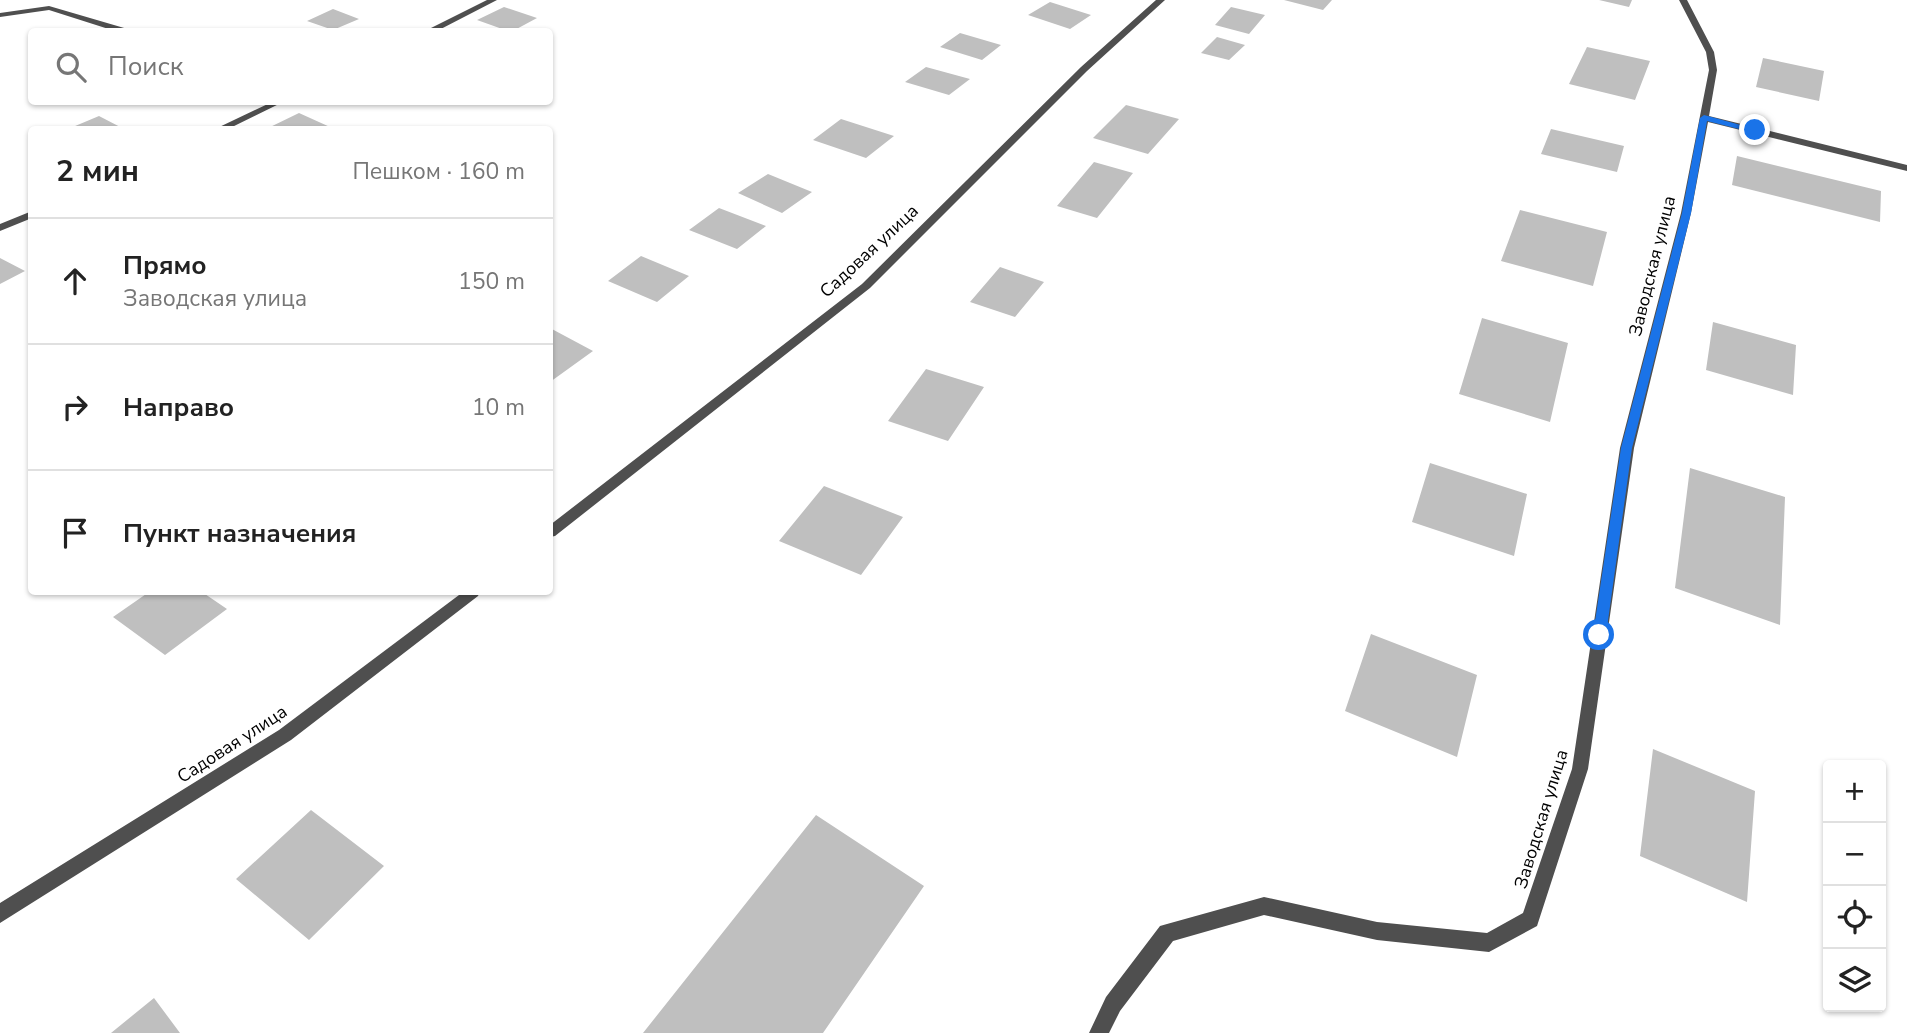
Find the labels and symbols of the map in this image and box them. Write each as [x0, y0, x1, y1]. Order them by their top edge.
route end [1739, 114, 1770, 145]
street label: Заводская улица [1623, 193, 1681, 339]
street label: Садовая улица [815, 199, 923, 303]
route start [1583, 619, 1614, 650]
street label: Садовая улица [172, 699, 292, 789]
street label: Заводская улица [1508, 747, 1574, 891]

